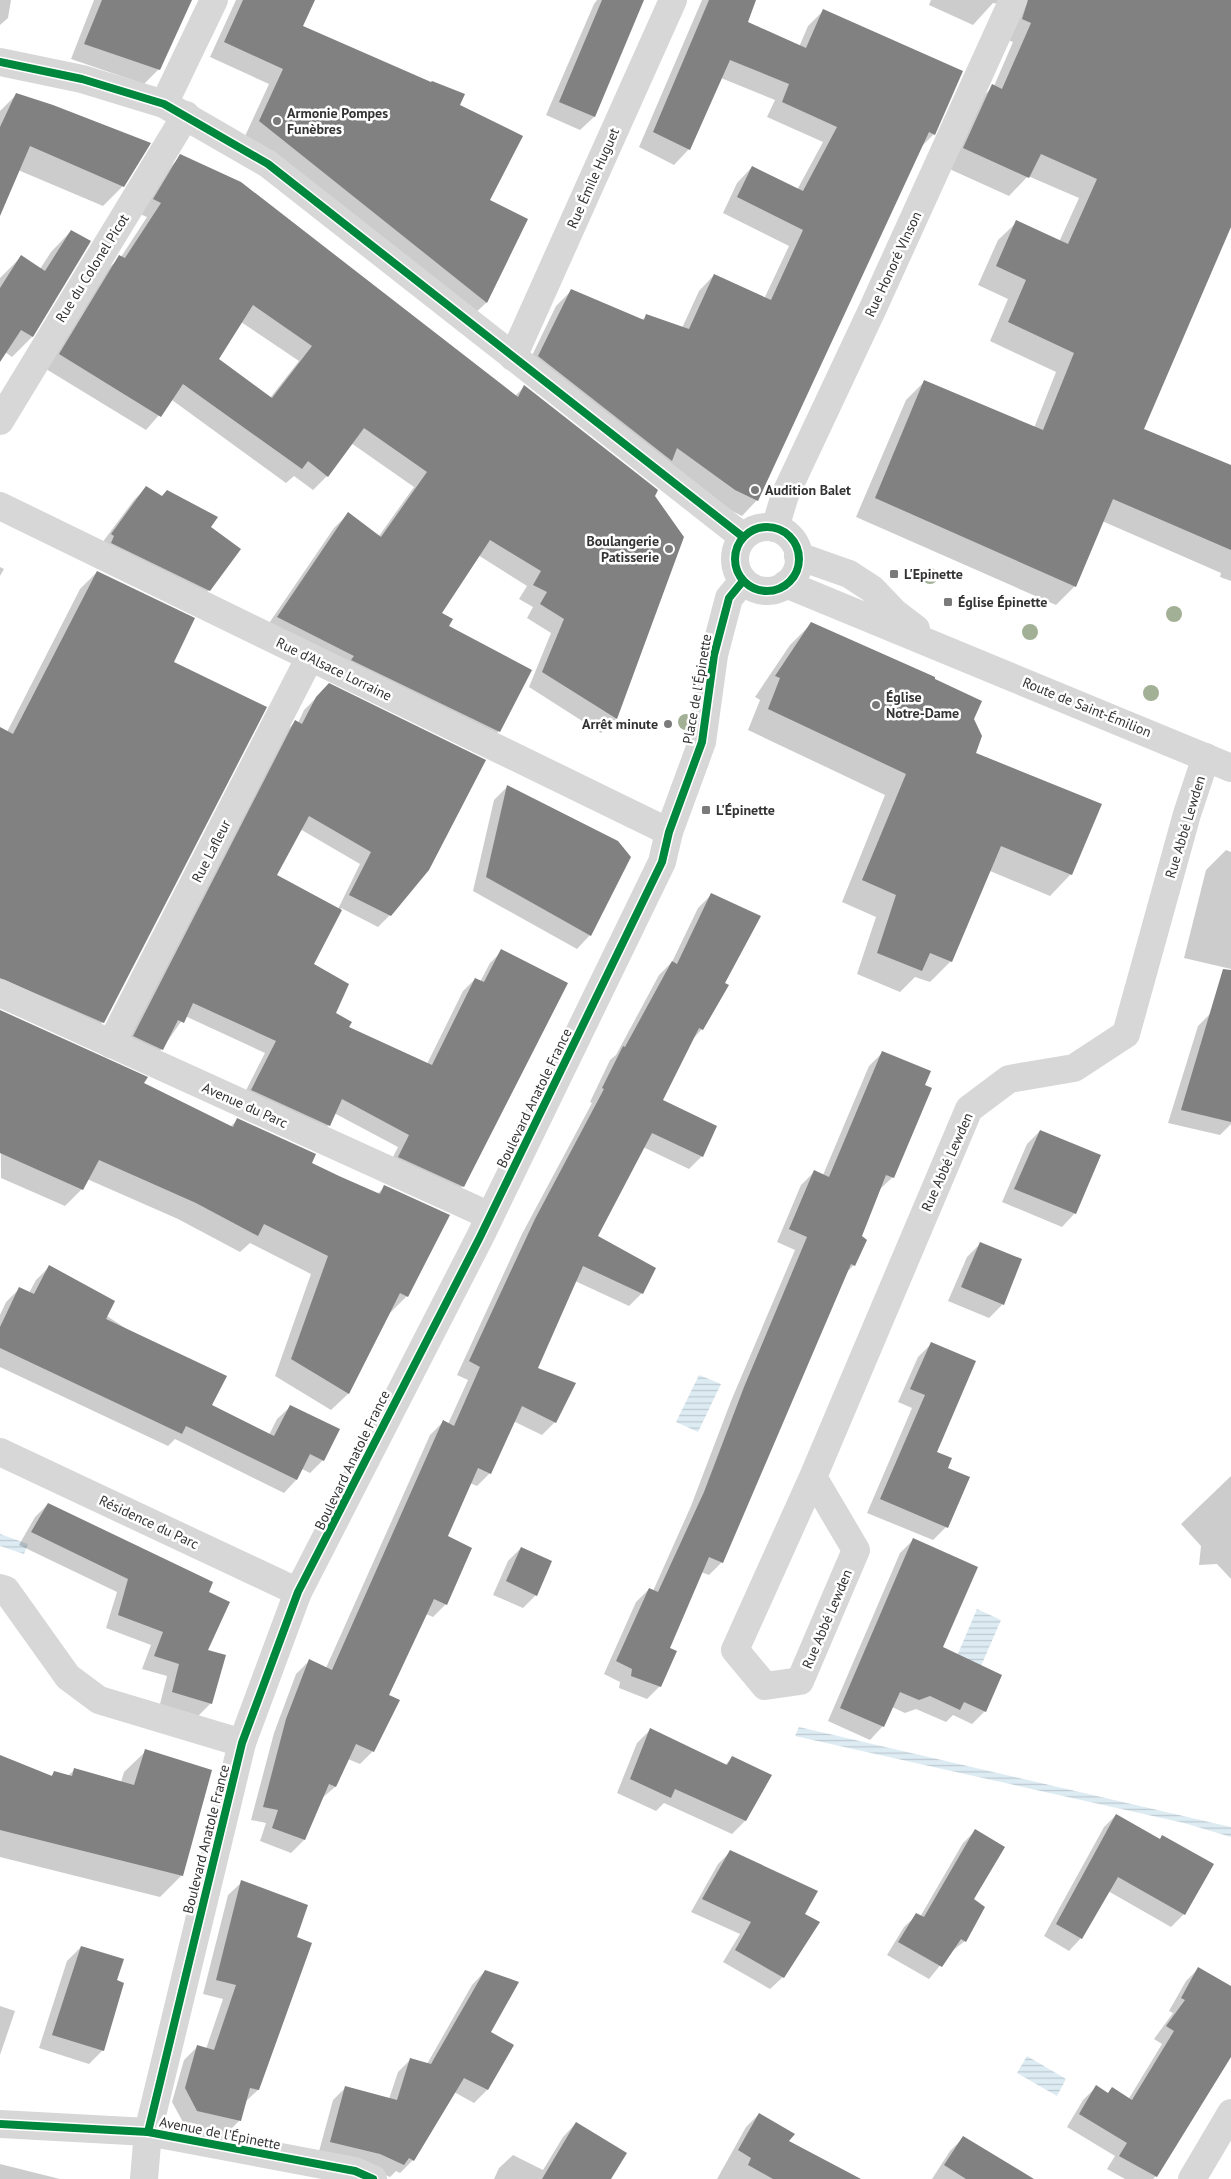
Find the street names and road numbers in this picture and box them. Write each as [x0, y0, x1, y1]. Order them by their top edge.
street label: Rue Émile Huguet [563, 125, 623, 231]
street label: Rue Honoré VInson [861, 208, 925, 320]
street label: Rue du Colonel Picot [51, 210, 133, 326]
street label: Rue d'Alsace Lorraine [273, 633, 395, 705]
street label: Place de l'Épinette [678, 633, 716, 745]
street label: Route de Saint-Émilion [1020, 673, 1154, 741]
street label: Rue Abbé Lewden [1161, 774, 1209, 880]
street label: Rue Lafleur [188, 816, 235, 885]
street label: Boulevard Anatole France [492, 1025, 576, 1171]
street label: Avenue du Parc [199, 1078, 291, 1132]
street label: Rue Abbé Lewden [917, 1110, 977, 1214]
street label: Boulevard Anatole France [310, 1387, 394, 1533]
street label: Résidence du Parc [96, 1491, 202, 1553]
street label: Rue Abbé Lewden [798, 1567, 856, 1671]
street label: Boulevard Anatole France [179, 1763, 233, 1915]
street label: Avenue de l'Épinette [158, 2112, 282, 2154]

